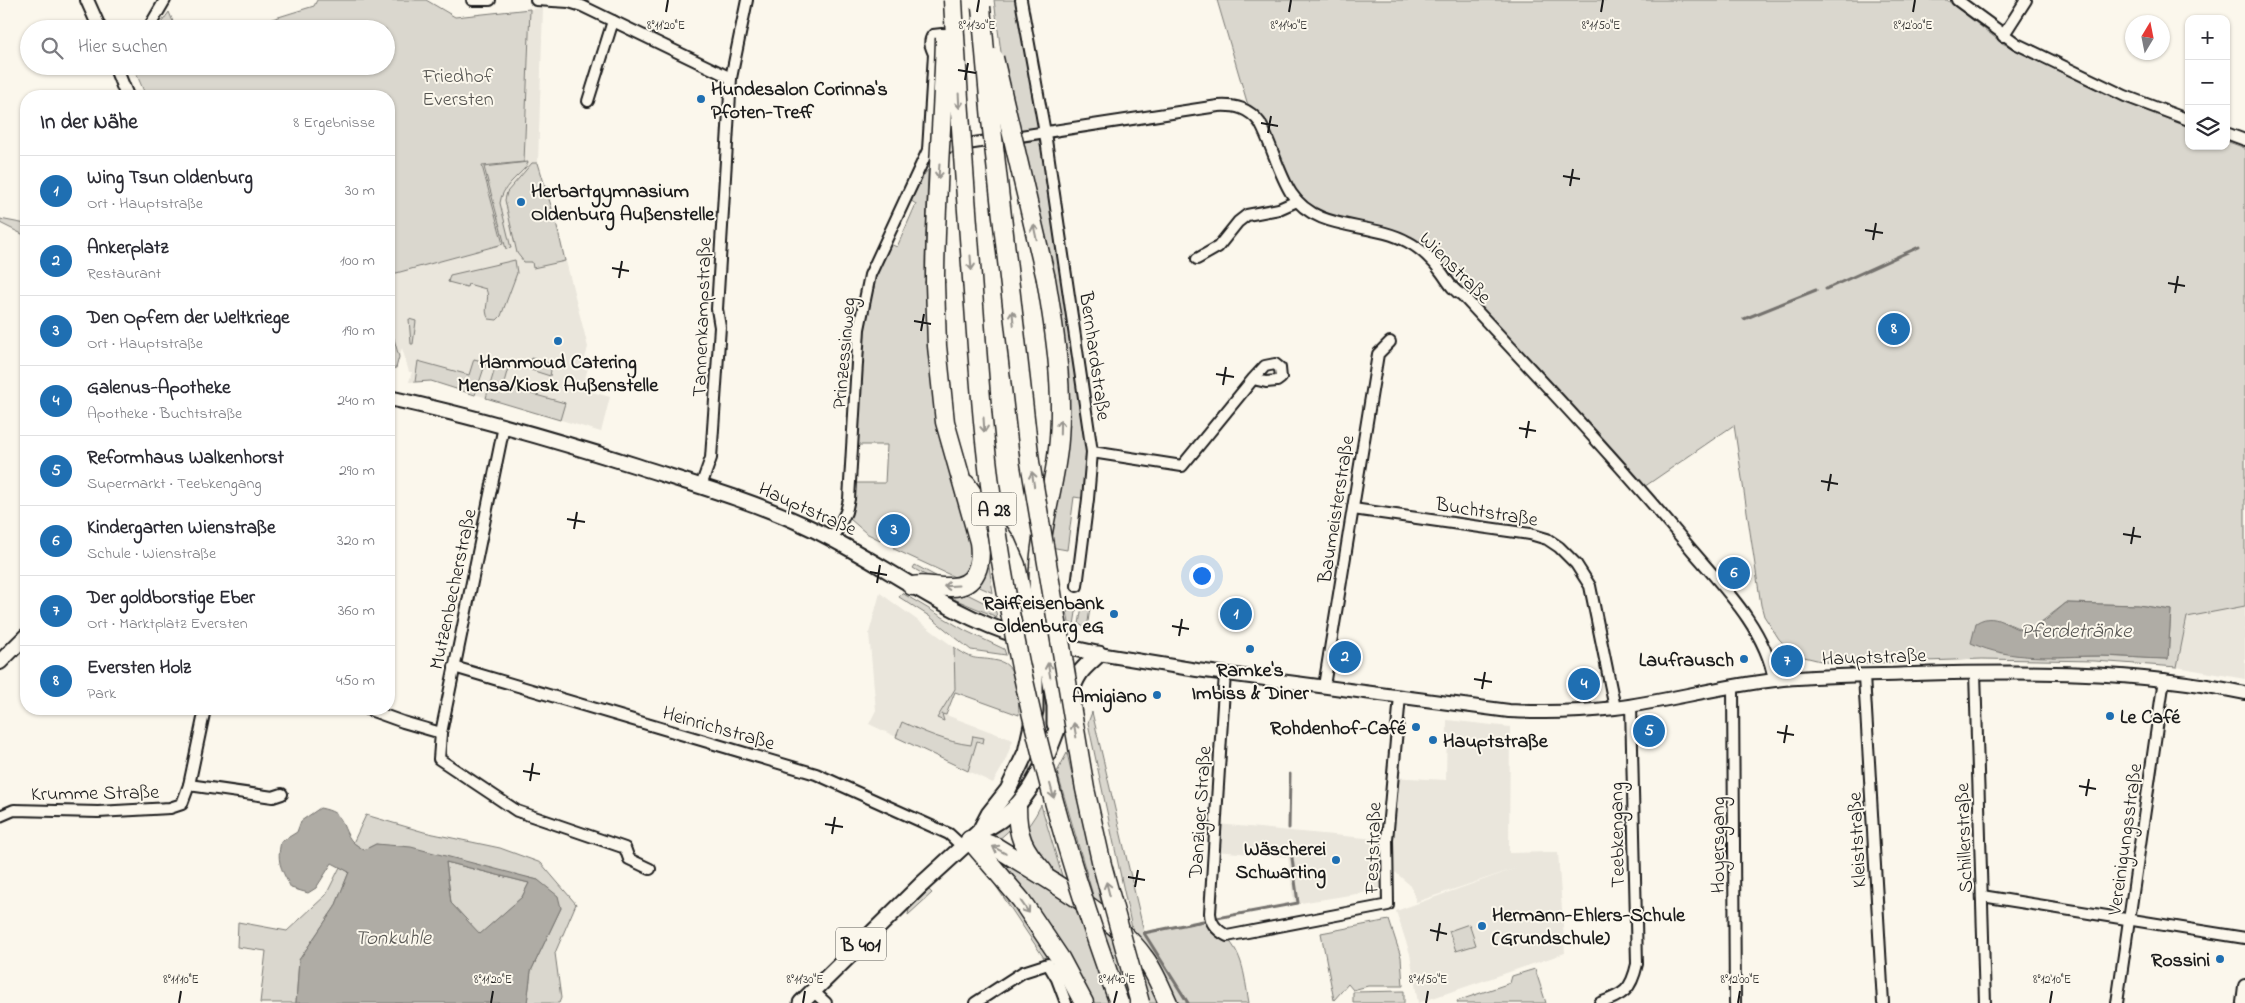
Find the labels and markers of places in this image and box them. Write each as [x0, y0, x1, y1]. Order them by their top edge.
place label: Hundesalon Corinna's Pfoten-Treff [711, 76, 888, 128]
marker: Hundesalon Corinna's Pfoten-Treff [695, 93, 707, 105]
place label: Herbartgymnasium Oldenburg Außenstelle [531, 178, 715, 231]
marker: Herbartgymnasium Oldenburg Außenstelle [515, 196, 527, 208]
pin: 8 [1878, 310, 1910, 348]
marker: Hammoud Catering Mensa/Kiosk Außenstelle [552, 335, 564, 347]
place label: Hammoud Catering Mensa/Kiosk Außenstelle [458, 349, 659, 401]
pin: 3 [878, 511, 910, 549]
pin: 6 [1718, 554, 1750, 592]
place label: Raiffeisenbank Oldenburg eG [983, 590, 1105, 643]
pin: 1 [1220, 595, 1252, 633]
marker: Raiffeisenbank Oldenburg eG [1108, 608, 1120, 620]
pin: 2 [1329, 638, 1361, 676]
pin: 7 [1771, 642, 1803, 680]
marker: Ramke's Imbiss & Diner [1244, 643, 1256, 655]
place label: Laufrausch [1639, 647, 1734, 676]
marker: Laufrausch [1738, 653, 1750, 665]
place label: Ramke's Imbiss & Diner [1191, 657, 1309, 709]
pin: 4 [1568, 665, 1600, 703]
place label: Amigiano [1072, 683, 1147, 713]
marker: Amigiano [1151, 689, 1163, 701]
place label: Le Café [2120, 704, 2181, 733]
marker: Le Café [2104, 710, 2116, 722]
pin: 5 [1633, 712, 1665, 750]
place label: Rohdenhof-Café [1270, 715, 1407, 744]
marker: Rohdenhof-Café [1410, 721, 1422, 733]
place label: Hauptstraße [1443, 728, 1549, 757]
marker: Hauptstraße [1427, 734, 1439, 746]
place label: Wäscherei Schwarting [1235, 836, 1326, 889]
marker: Wäscherei Schwarting [1330, 854, 1342, 866]
place label: Hermann-Ehlers-Schule (Grundschule) [1492, 902, 1686, 954]
marker: Hermann-Ehlers-Schule (Grundschule) [1476, 920, 1488, 932]
place label: Rossini [2151, 947, 2210, 976]
marker: Rossini [2214, 953, 2226, 965]

